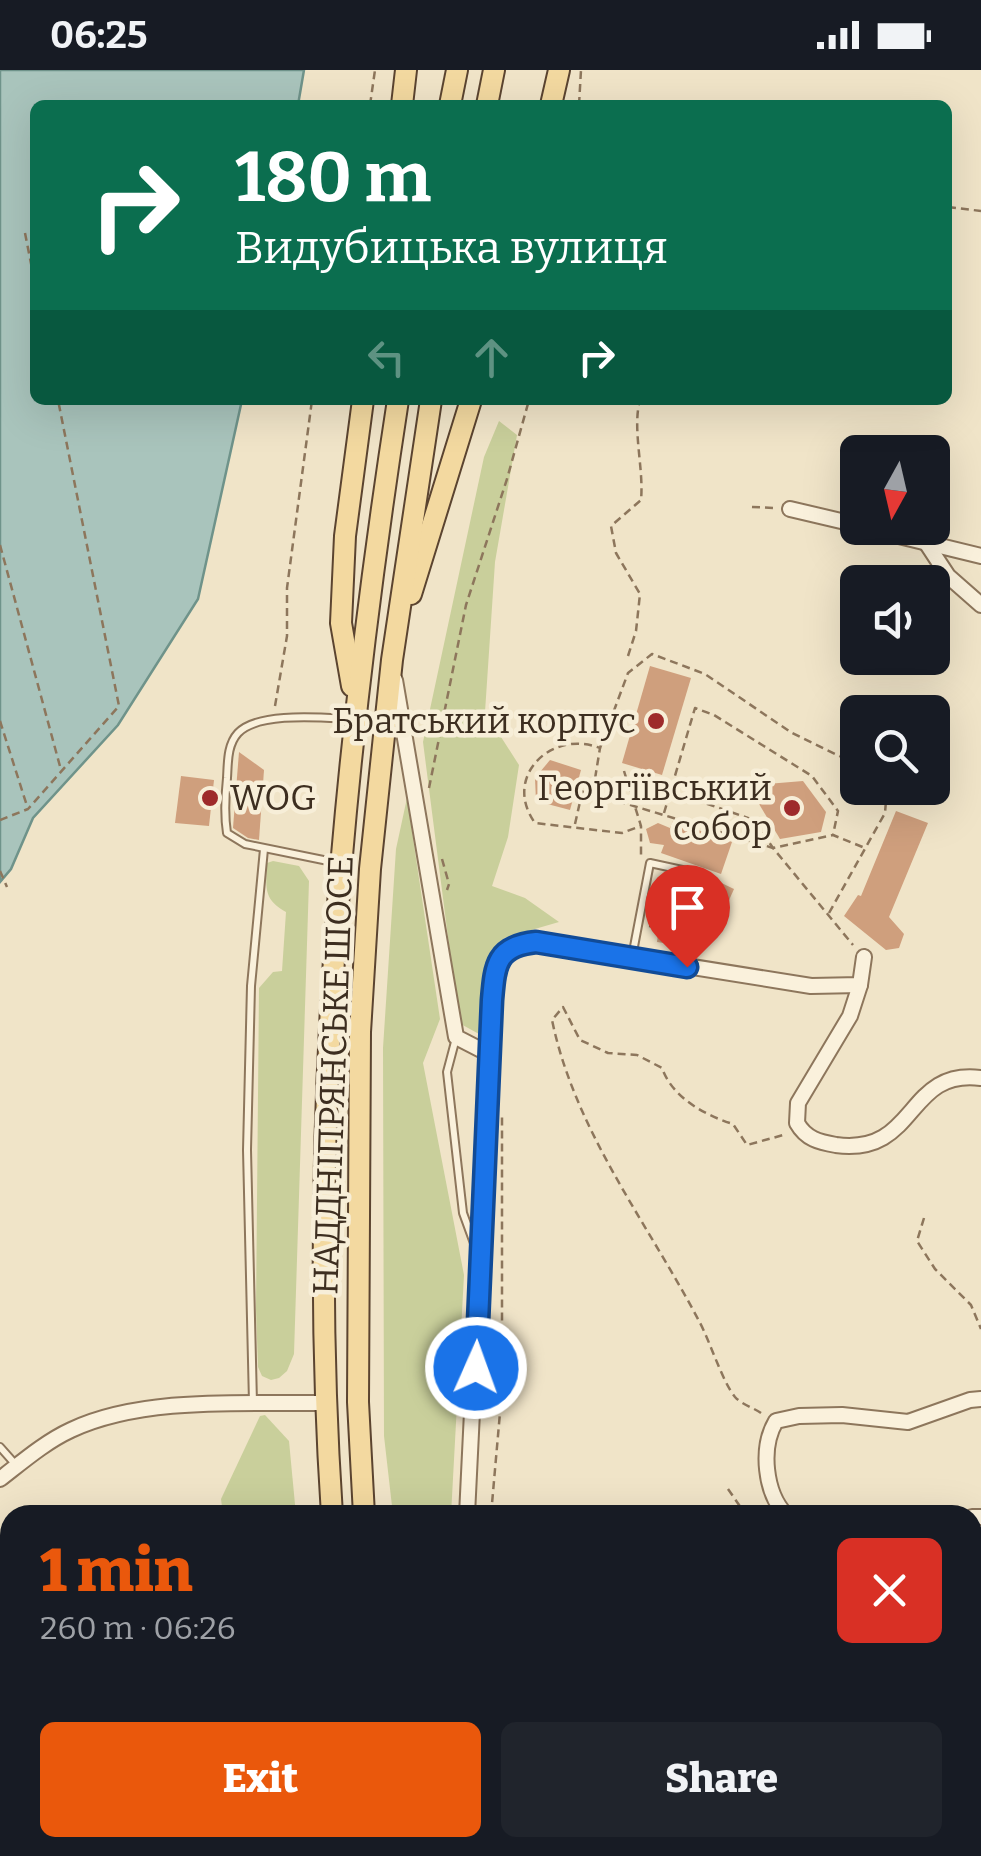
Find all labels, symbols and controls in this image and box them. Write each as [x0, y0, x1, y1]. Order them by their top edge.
text: 06:25 [50, 12, 148, 58]
text: 180 m [235, 136, 431, 220]
icon: right [70, 140, 200, 270]
text: Видубицька вулиця [235, 221, 668, 275]
icon: left [359, 330, 414, 385]
icon: ahead [464, 330, 519, 385]
icon: right [569, 330, 624, 385]
north arrow [840, 435, 950, 545]
map controls [840, 435, 950, 805]
button: sound [840, 565, 950, 675]
button: search [840, 695, 950, 805]
place label: Братський корпус [332, 700, 636, 742]
marker: Братський корпус [645, 710, 667, 732]
place label: Георгіївський собор [537, 767, 772, 849]
place label: WOG [230, 777, 316, 819]
marker: WOG [199, 787, 221, 809]
marker: Георгіївський собор [781, 797, 803, 819]
street label: НАДДНІПРЯНСЬКЕ ШОСЕ [304, 855, 362, 1295]
pin [645, 865, 730, 968]
icon: arrive [660, 880, 715, 935]
position arrow [424, 1316, 528, 1420]
text: 1 min [40, 1535, 193, 1607]
button: close [837, 1538, 942, 1643]
text: 260 m · 06:26 [40, 1609, 235, 1647]
button: Exit [40, 1722, 481, 1837]
button: Share [501, 1722, 942, 1837]

